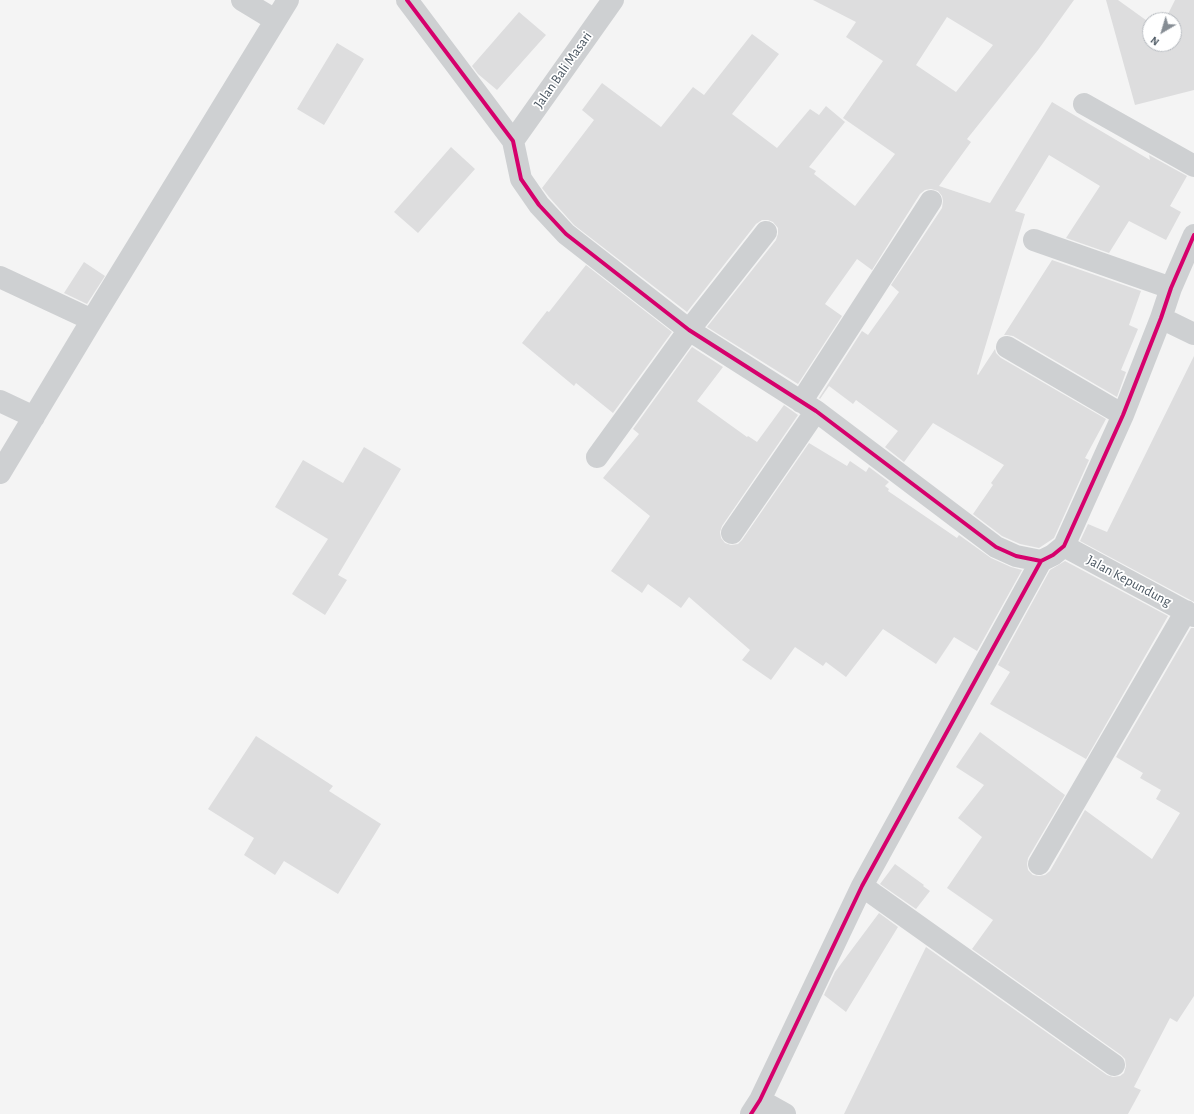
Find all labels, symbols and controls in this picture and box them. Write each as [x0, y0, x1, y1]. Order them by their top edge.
north arrow [1142, 12, 1182, 52]
street label: Jalan Bali Masari [530, 28, 596, 112]
text: N [1149, 34, 1161, 48]
street label: Jalan Kepundung [1084, 552, 1174, 610]

